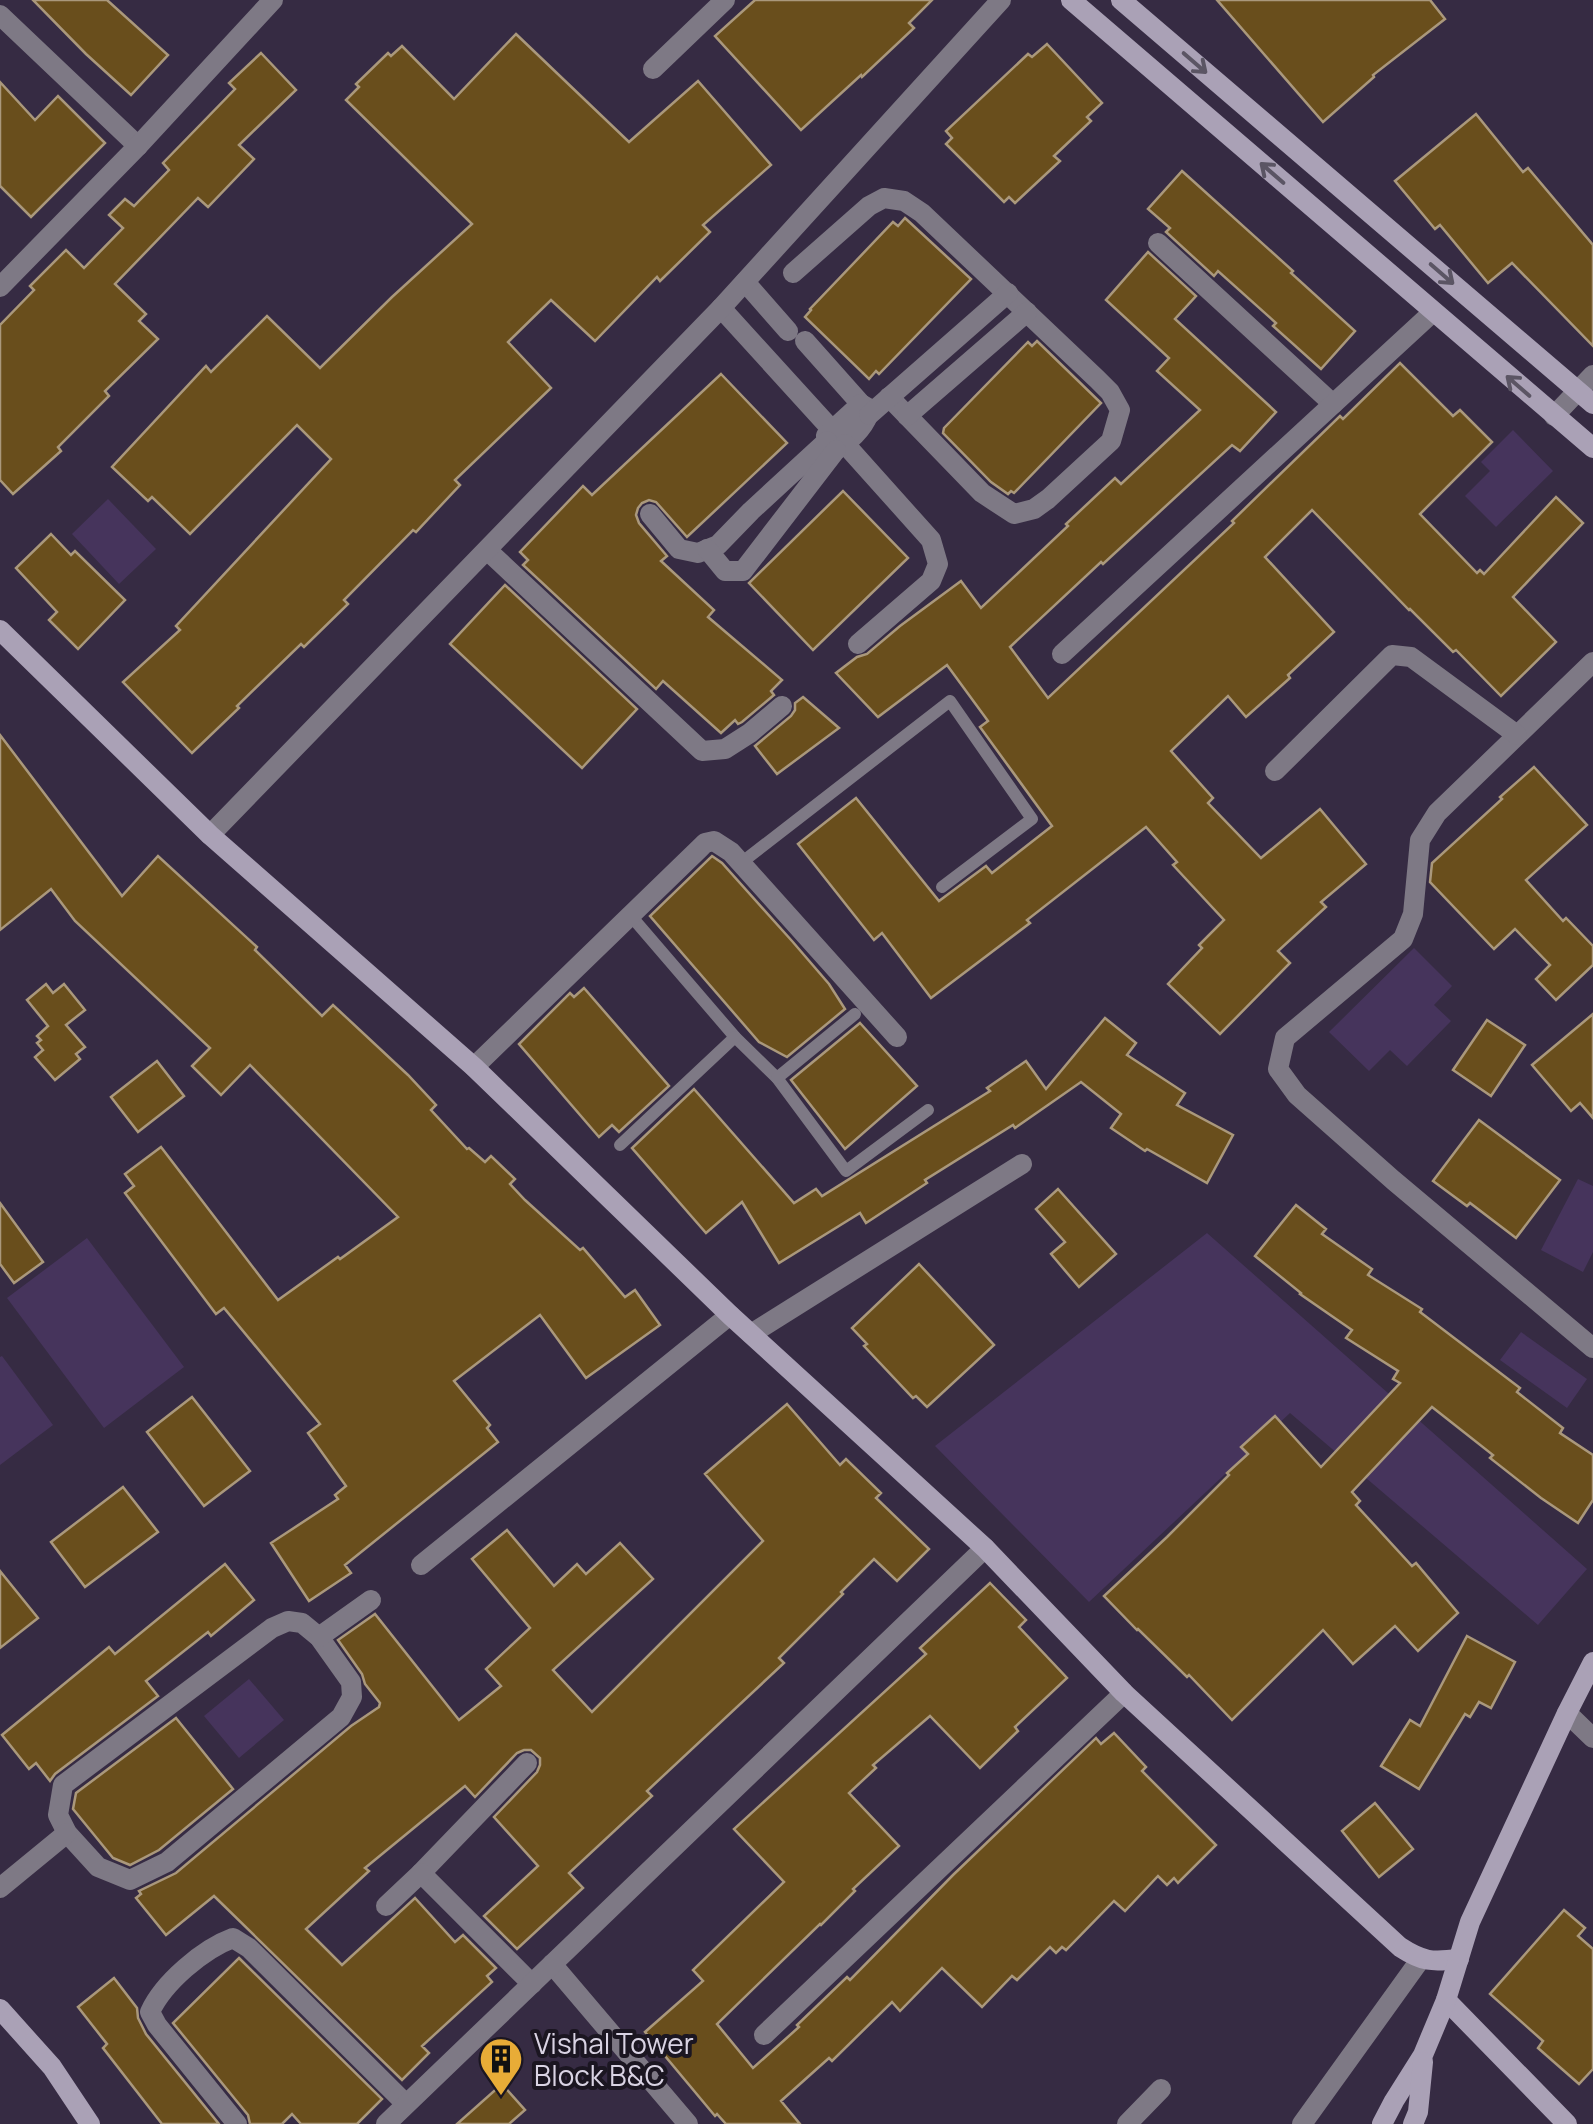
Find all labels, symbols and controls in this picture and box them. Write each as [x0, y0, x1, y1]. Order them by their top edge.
one-way arrow [1182, 52, 1208, 74]
one-way arrow [1260, 162, 1285, 185]
one-way arrow [1429, 263, 1455, 285]
one-way arrow [1506, 375, 1532, 397]
place label: Vishal Tower Block B&C [534, 2024, 694, 2094]
building icon: Vishal Tower Block B&C [478, 2036, 524, 2097]

